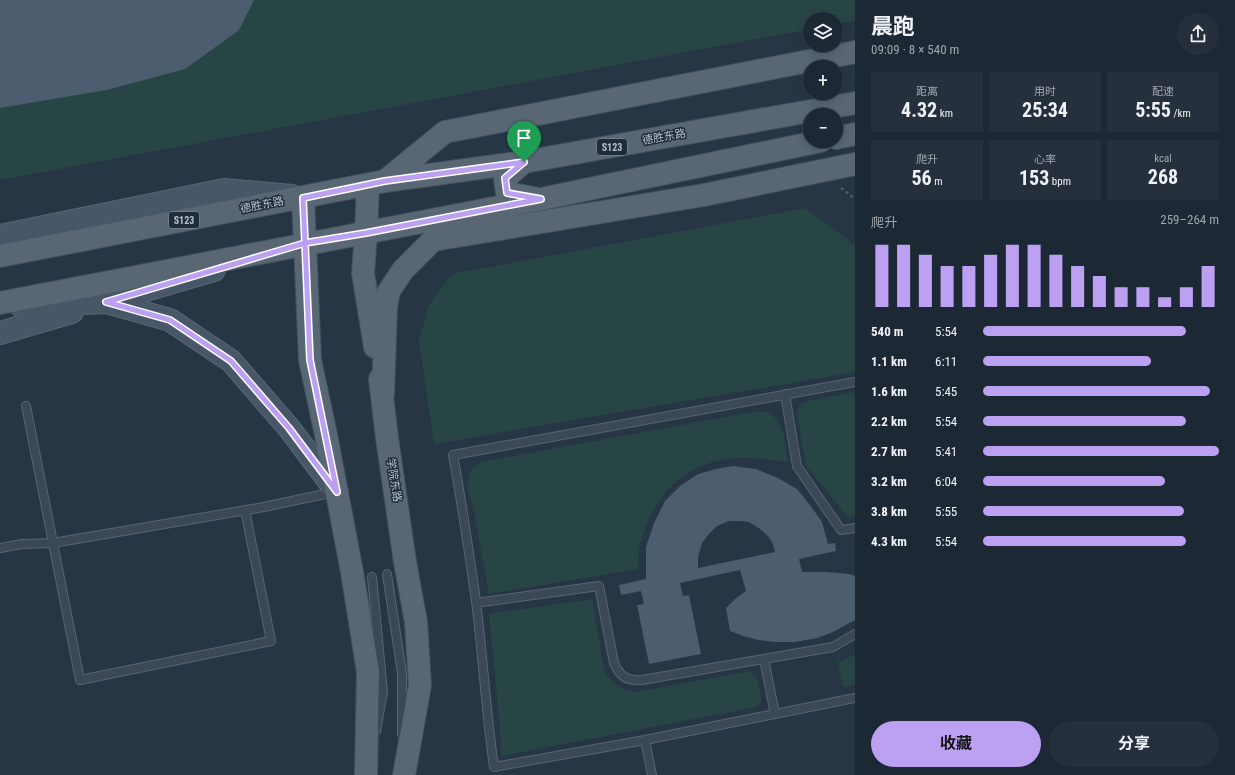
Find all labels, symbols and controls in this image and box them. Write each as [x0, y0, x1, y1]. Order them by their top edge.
map controls [803, 12, 843, 148]
button: layers [803, 12, 843, 52]
button: share [1177, 13, 1219, 55]
text: 晨跑 [871, 14, 915, 39]
text: 09:09 · 8 × 540 m [871, 42, 959, 57]
button: + [803, 60, 843, 100]
text: 距离 [916, 85, 938, 98]
text: 用时 [1034, 85, 1056, 98]
text: 配速 [1152, 85, 1174, 98]
text: 4.32 [901, 98, 937, 122]
text: 25:34 [1022, 98, 1068, 122]
text: 5:55 [1135, 98, 1171, 122]
text: km [937, 107, 953, 120]
text: /km [1171, 107, 1191, 120]
button: − [803, 108, 843, 148]
pin [507, 121, 541, 162]
icon: arrive [513, 127, 535, 149]
street label: 德胜东路 [641, 127, 687, 147]
road number: S123 [597, 139, 627, 155]
text: kcal [1154, 152, 1172, 165]
text: 爬升 [916, 153, 938, 166]
text: 心率 [1034, 153, 1056, 166]
text: 268 [1148, 165, 1178, 189]
text: 56 [911, 166, 932, 190]
text: 153 [1019, 166, 1049, 190]
text: m [932, 175, 943, 188]
text: bpm [1049, 175, 1071, 188]
street label: 德胜东路 [239, 194, 285, 216]
road number: S123 [169, 212, 199, 228]
text: 259–264 m [1160, 212, 1219, 227]
text: 爬升 [871, 215, 897, 230]
text: 540 m [871, 324, 903, 339]
text: 5:54 [935, 324, 957, 339]
text: 1.1 km [871, 354, 907, 369]
text: 6:11 [935, 354, 957, 369]
text: 1.6 km [871, 384, 907, 399]
text: 5:45 [935, 384, 957, 399]
text: 2.2 km [871, 414, 907, 429]
text: 5:54 [935, 414, 957, 429]
text: 2.7 km [871, 444, 907, 459]
text: 5:41 [935, 444, 957, 459]
street label: 学院东路 [384, 457, 404, 503]
text: 3.2 km [871, 474, 907, 489]
text: 6:04 [935, 474, 957, 489]
text: 3.8 km [871, 504, 907, 519]
text: 5:55 [935, 504, 957, 519]
text: 4.3 km [871, 534, 907, 549]
text: 5:54 [935, 534, 957, 549]
button: 收藏 [871, 721, 1041, 767]
button: 分享 [1049, 721, 1219, 767]

